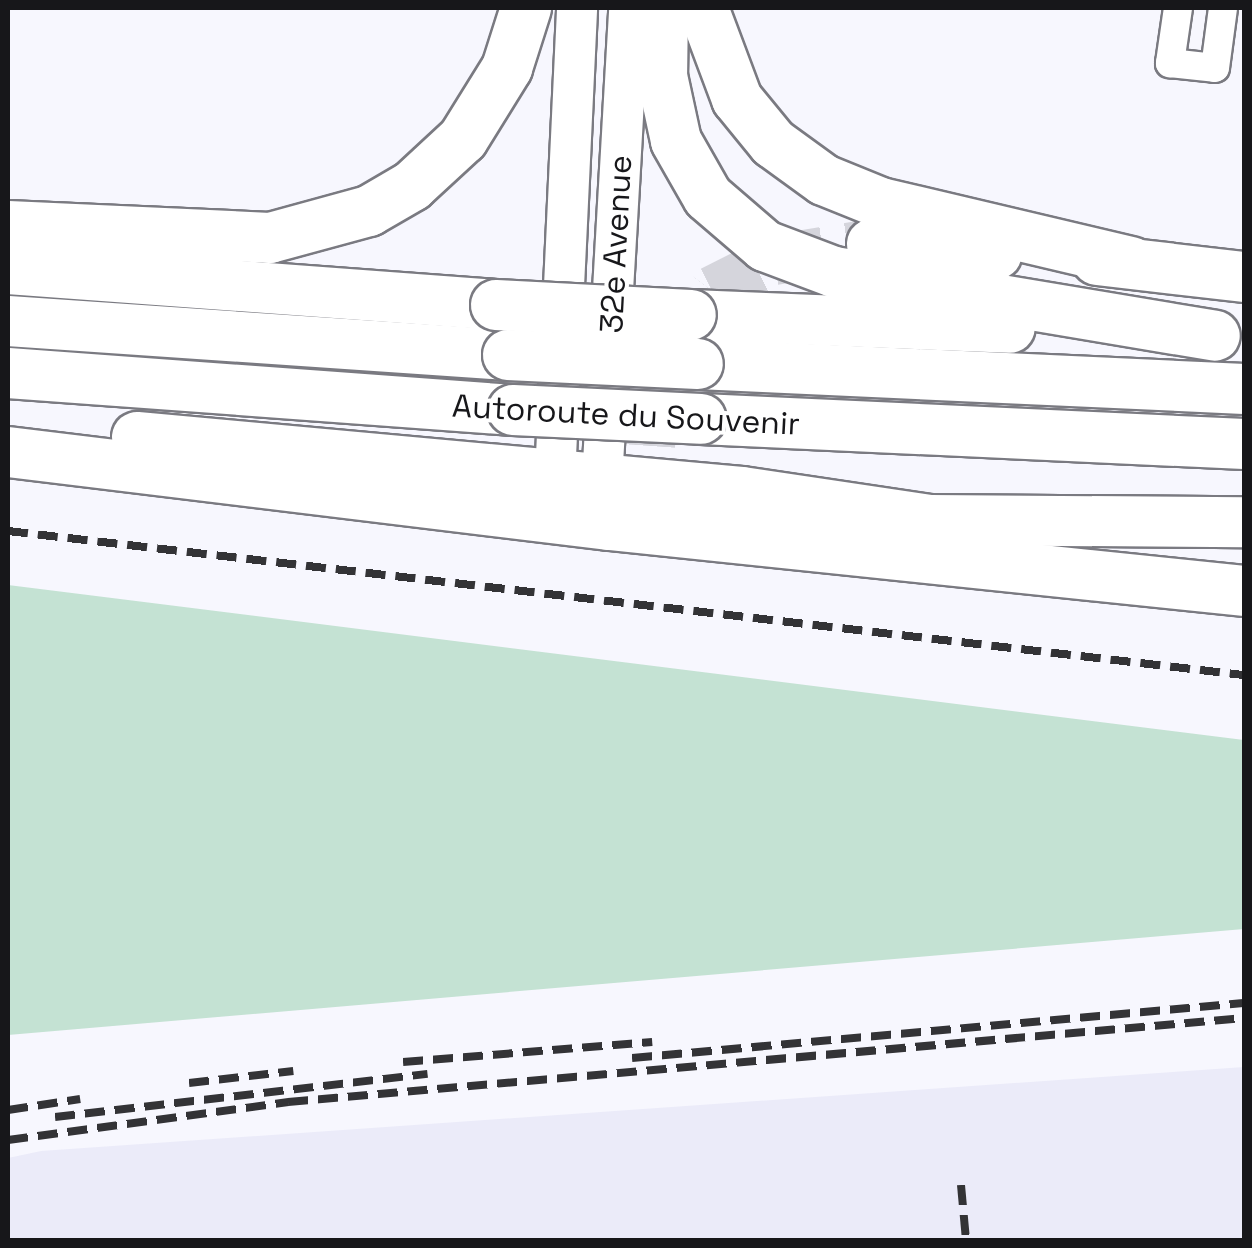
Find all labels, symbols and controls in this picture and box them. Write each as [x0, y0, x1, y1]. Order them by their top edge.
street label: 32e Avenue [592, 154, 640, 334]
street label: Autoroute du Souvenir [451, 387, 801, 443]

